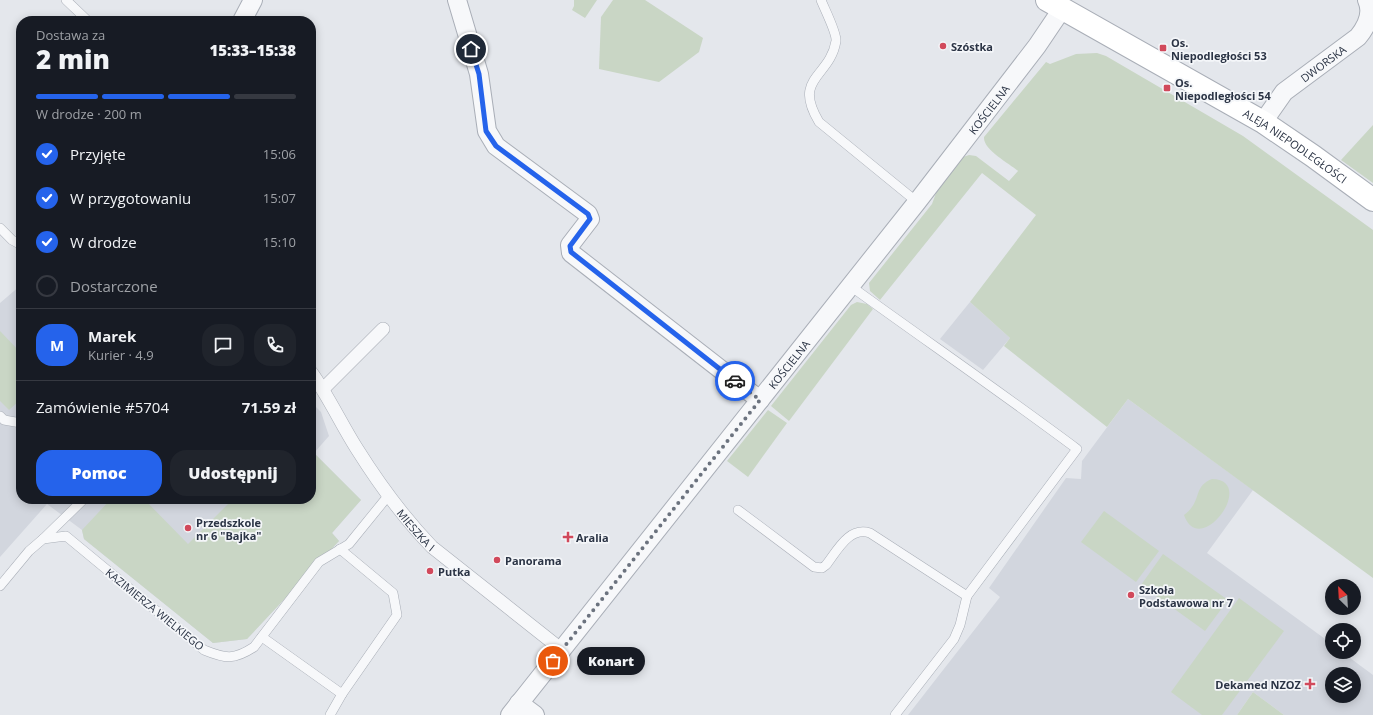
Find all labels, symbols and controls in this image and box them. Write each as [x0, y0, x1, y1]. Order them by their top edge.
text: Dostawa za [36, 26, 105, 44]
pin [454, 32, 488, 66]
place label: Os. Niepodległości 53 [1171, 35, 1267, 63]
icon: home [460, 38, 482, 60]
place label: Szóstka [951, 39, 993, 54]
text: 15:33–15:38 [210, 40, 296, 60]
text: 2 min [36, 41, 110, 77]
marker: Szóstka [938, 41, 948, 51]
street label: DWORSKA [1297, 41, 1349, 85]
marker: Os. Niepodległości 53 [1158, 43, 1168, 53]
place label: Os. Niepodległości 54 [1175, 75, 1271, 103]
street label: KOŚCIELNA [965, 81, 1012, 137]
marker: Os. Niepodległości 54 [1162, 83, 1172, 93]
text: W drodze · 200 m [36, 105, 142, 123]
street label: ALEJA NIEPODLEGŁOŚCI [1241, 105, 1350, 186]
icon: check [36, 143, 58, 165]
text: Przyjęte [70, 144, 126, 164]
text: 15:06 [263, 145, 296, 163]
icon: check [36, 187, 58, 209]
text: W przygotowaniu [70, 188, 191, 208]
text: 15:07 [263, 189, 296, 207]
icon: check [36, 231, 58, 253]
text: W drodze [70, 232, 137, 252]
text: 15:10 [263, 233, 296, 251]
text: Dostarczone [70, 276, 158, 296]
button: chat [202, 324, 244, 366]
button: phone [254, 324, 296, 366]
text: Marek [88, 326, 136, 346]
text: M [50, 335, 64, 355]
street label: KOŚCIELNA [764, 336, 813, 392]
text: Kurier · 4.9 [88, 346, 154, 364]
courier [715, 361, 755, 401]
icon: car [724, 370, 746, 392]
text: Zamówienie #5704 [36, 397, 169, 417]
text: 71.59 zł [242, 397, 296, 417]
button: Pomoc [36, 450, 162, 496]
button: Udostępnij [170, 450, 296, 496]
street label: MIESZKA I [394, 505, 438, 554]
place label: Przedszkole nr 6 "Bajka" [196, 515, 262, 543]
marker: Przedszkole nr 6 "Bajka" [183, 523, 193, 533]
place label: Aralia [576, 530, 609, 545]
marker: Aralia [563, 532, 573, 542]
place label: Panorama [505, 553, 562, 568]
marker: Panorama [492, 555, 502, 565]
place label: Putka [438, 564, 470, 579]
street label: KAZIMIERZA WIELKIEGO [103, 565, 207, 653]
marker: Putka [425, 566, 435, 576]
north arrow [1325, 579, 1361, 615]
map controls [1325, 579, 1361, 703]
place label: Szkoła Podstawowa nr 7 [1139, 582, 1233, 610]
marker: Szkoła Podstawowa nr 7 [1126, 590, 1136, 600]
button: locate [1325, 623, 1361, 659]
pin [536, 644, 570, 678]
callout: Konart [577, 647, 645, 675]
icon: bag [542, 650, 564, 672]
text: Konart [588, 652, 634, 670]
button: layers [1325, 667, 1361, 703]
place label: Dekamed NZOZ [1215, 677, 1302, 692]
marker: Dekamed NZOZ [1304, 678, 1316, 690]

